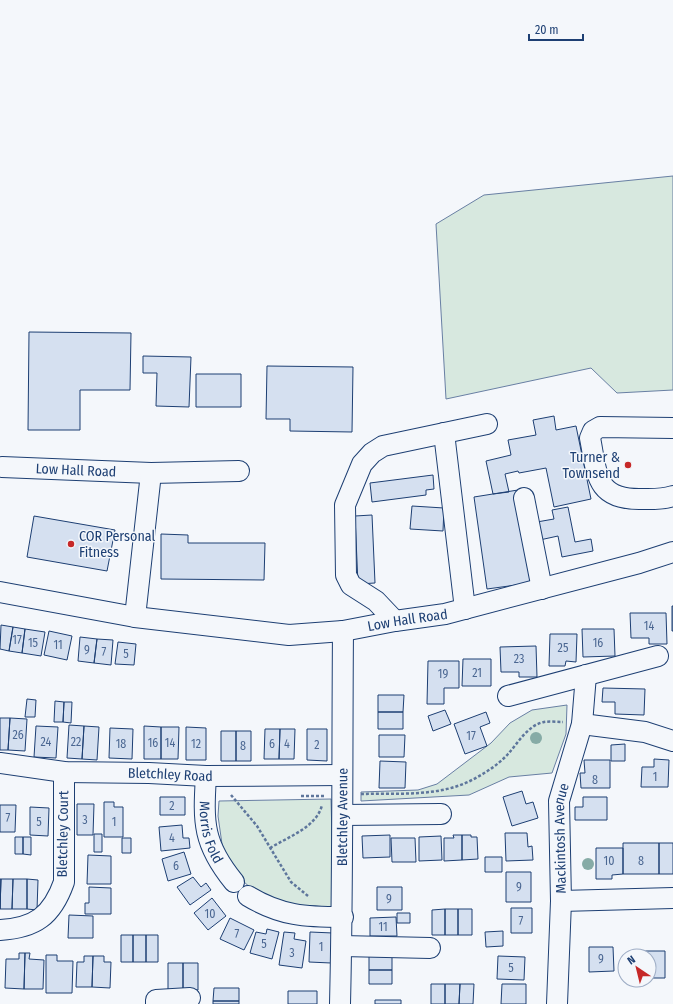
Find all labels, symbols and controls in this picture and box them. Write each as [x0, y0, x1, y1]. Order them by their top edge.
scale bar [529, 16, 583, 42]
text: 20 m [535, 23, 559, 37]
place label: Turner & Townsend [563, 449, 620, 482]
street label: Low Hall Road [35, 460, 117, 480]
marker: Turner & Townsend [623, 460, 633, 470]
place label: COR Personal Fitness [79, 528, 155, 561]
marker: COR Personal Fitness [66, 539, 76, 549]
street label: Low Hall Road [366, 605, 449, 635]
house number: 14 [644, 619, 654, 633]
house number: 17 [12, 633, 22, 647]
house number: 15 [28, 636, 39, 650]
house number: 16 [593, 636, 603, 650]
house number: 11 [53, 638, 63, 652]
house number: 25 [558, 641, 569, 655]
house number: 9 [84, 643, 90, 657]
house number: 7 [102, 645, 107, 659]
house number: 5 [123, 647, 129, 661]
house number: 23 [514, 652, 524, 666]
house number: 21 [472, 666, 482, 680]
house number: 19 [438, 667, 448, 681]
house number: 26 [12, 728, 24, 742]
house number: 17 [466, 729, 476, 743]
house number: 24 [41, 735, 52, 749]
house number: 22 [71, 735, 81, 749]
house number: 16 [148, 736, 158, 750]
house number: 14 [165, 736, 175, 750]
house number: 18 [116, 737, 126, 751]
house number: 12 [191, 737, 201, 751]
house number: 6 [269, 737, 275, 751]
house number: 4 [284, 737, 290, 751]
house number: 2 [314, 738, 320, 752]
house number: 8 [240, 739, 246, 753]
street label: Bletchley Road [128, 764, 213, 785]
street label: Bletchley Avenue [333, 768, 351, 866]
house number: 1 [653, 770, 657, 784]
house number: 8 [592, 773, 598, 787]
street label: Mackintosh Avenue [550, 781, 572, 894]
street label: Bletchley Court [54, 790, 72, 878]
house number: 2 [169, 799, 175, 813]
street label: Morris Fold [196, 801, 227, 866]
house number: 7 [6, 811, 11, 825]
house number: 3 [82, 813, 88, 827]
house number: 5 [36, 815, 42, 829]
house number: 1 [112, 815, 116, 829]
house number: 4 [169, 831, 175, 845]
house number: 10 [604, 854, 614, 868]
house number: 8 [638, 854, 644, 868]
house number: 6 [173, 859, 179, 873]
house number: 9 [516, 880, 522, 894]
house number: 9 [386, 892, 392, 906]
house number: 10 [205, 907, 215, 921]
house number: 7 [519, 914, 524, 928]
house number: 11 [378, 920, 388, 934]
house number: 7 [235, 927, 240, 941]
house number: 5 [261, 937, 267, 951]
house number: 1 [319, 940, 323, 954]
house number: 3 [289, 946, 295, 960]
north arrow [617, 948, 657, 988]
house number: 9 [598, 952, 604, 966]
text: N [625, 953, 638, 967]
house number: 5 [508, 961, 514, 975]

